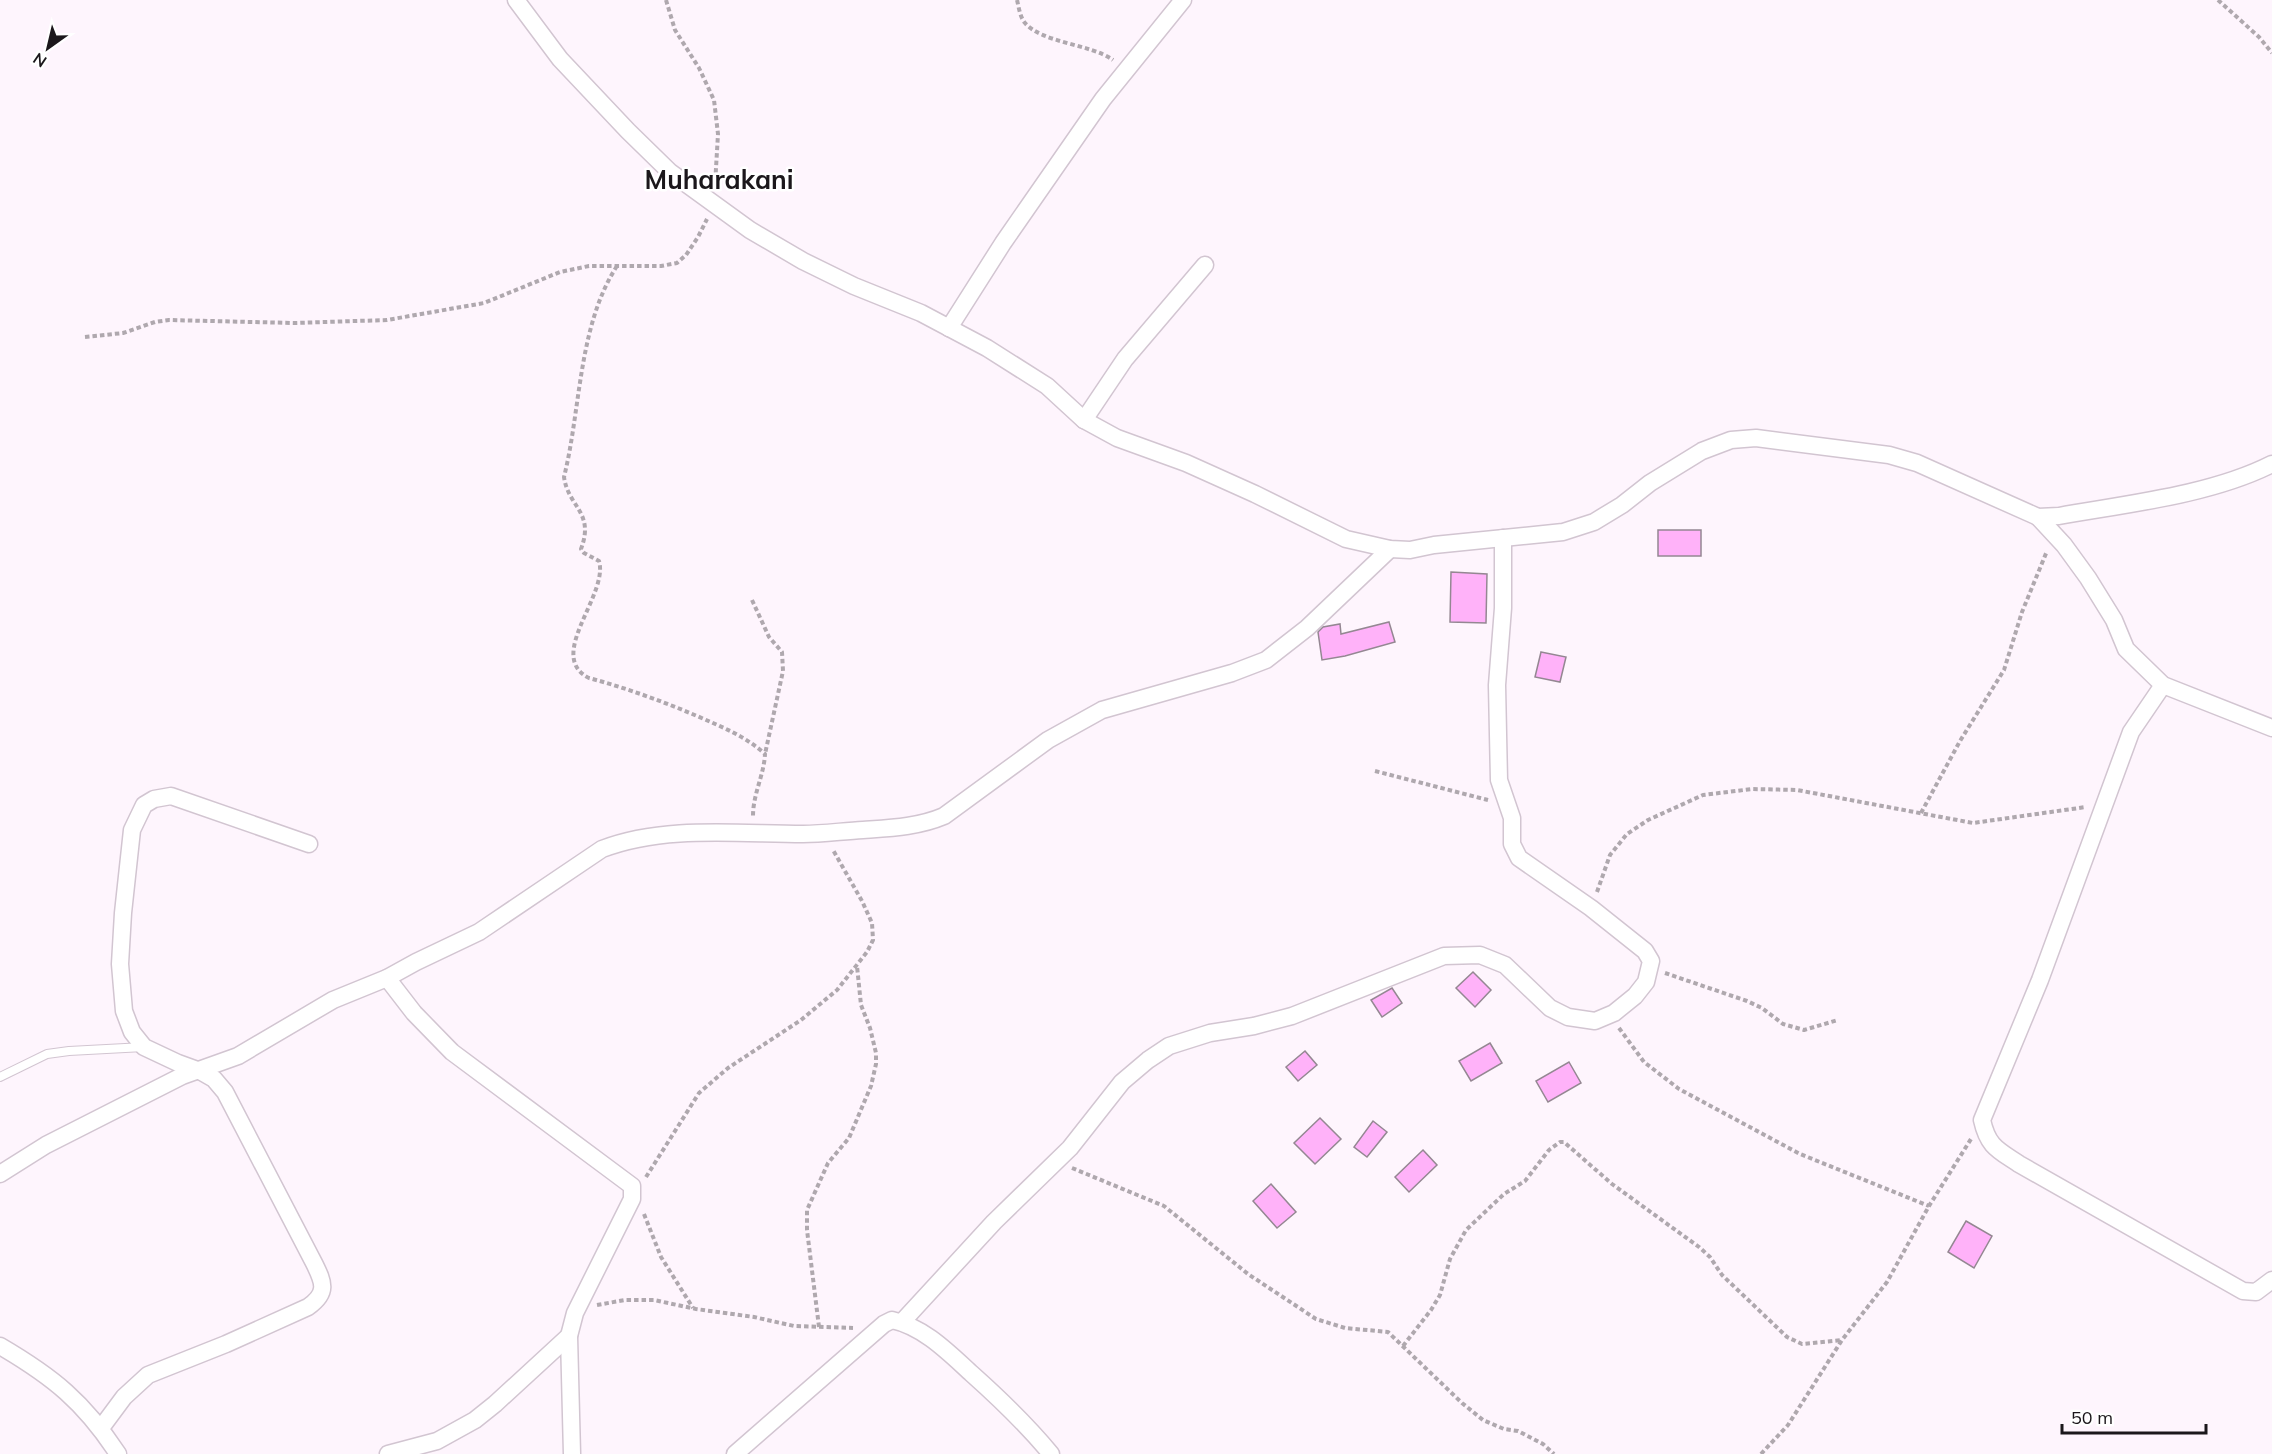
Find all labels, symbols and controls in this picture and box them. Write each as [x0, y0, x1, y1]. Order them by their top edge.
north arrow [18, 18, 78, 78]
text: N [29, 49, 50, 72]
district label: Muharakani [645, 163, 793, 196]
scale bar [2062, 1397, 2206, 1435]
text: 50 m [2071, 1406, 2113, 1429]

